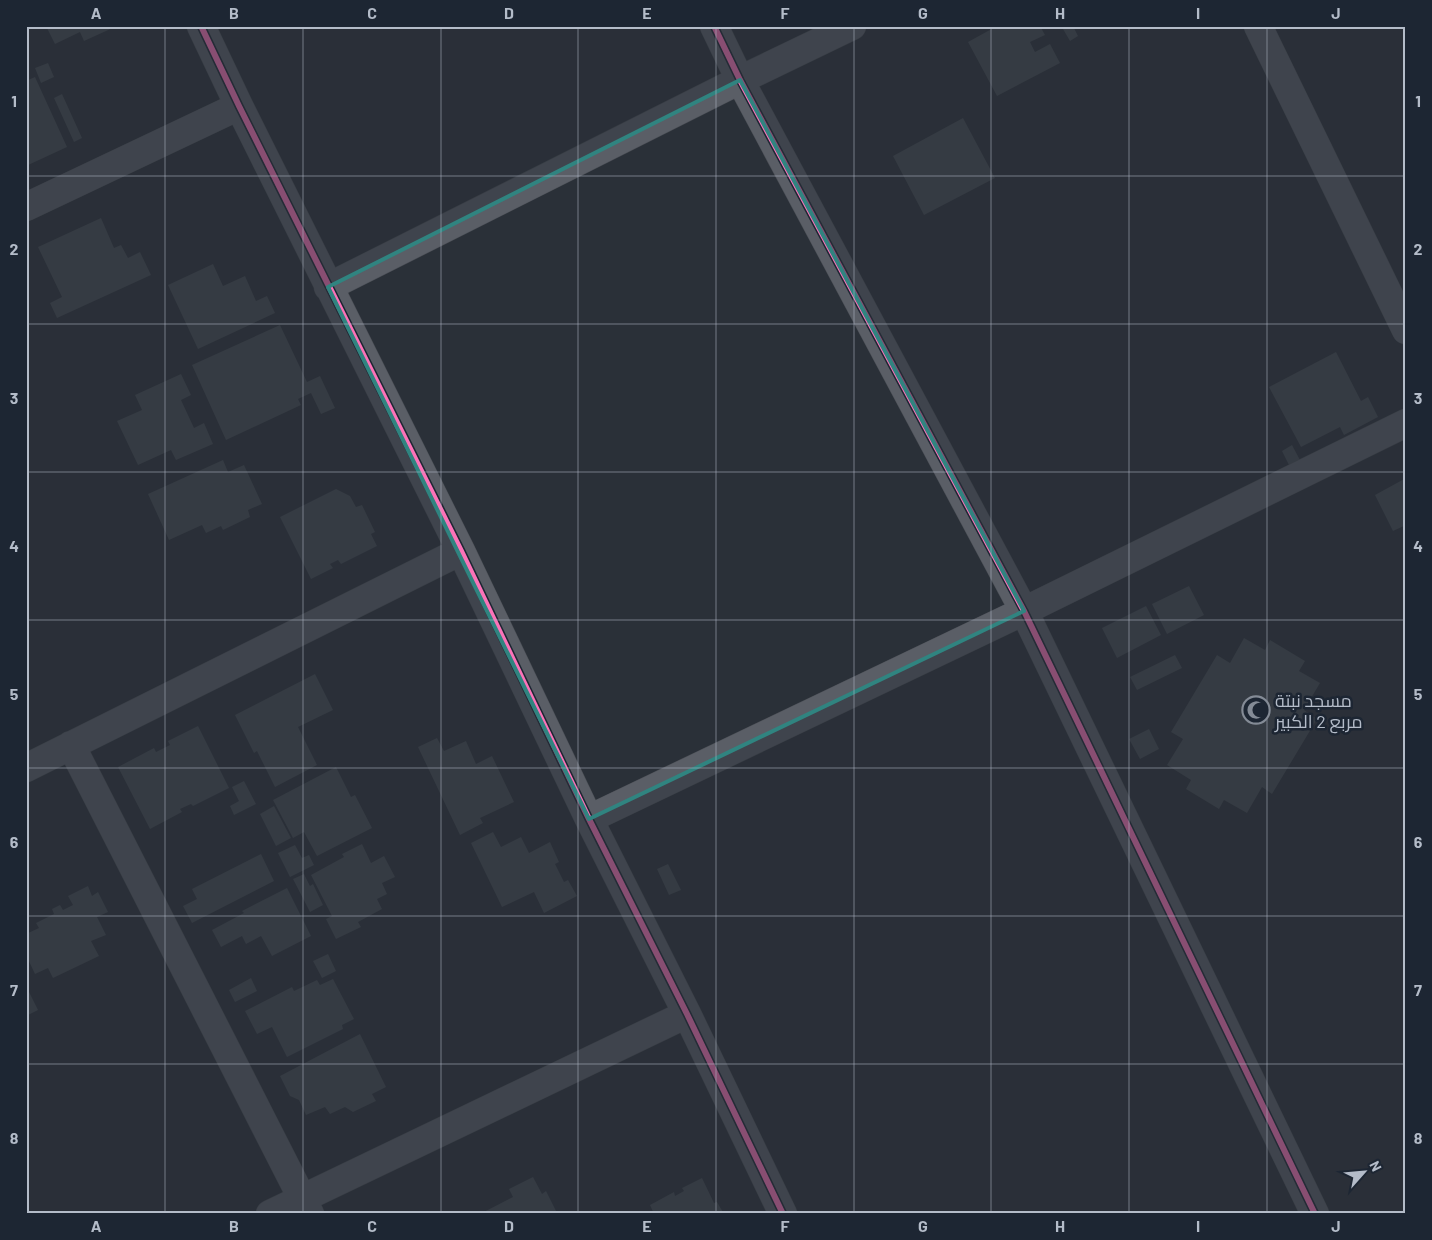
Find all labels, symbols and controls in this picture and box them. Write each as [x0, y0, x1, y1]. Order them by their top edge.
text: A [91, 3, 102, 22]
text: B [229, 3, 239, 22]
text: C [367, 3, 377, 22]
text: D [504, 3, 514, 22]
text: E [642, 3, 652, 22]
text: F [781, 3, 790, 22]
text: G [918, 3, 928, 22]
text: H [1055, 3, 1065, 22]
text: I [1196, 3, 1200, 22]
text: J [1331, 3, 1341, 22]
text: 1 [11, 91, 17, 110]
text: 1 [1415, 91, 1421, 110]
text: 2 [10, 239, 19, 258]
text: 2 [1414, 239, 1423, 258]
text: 3 [10, 388, 18, 407]
text: 3 [1414, 388, 1422, 407]
text: 4 [9, 536, 19, 555]
text: 4 [1413, 536, 1423, 555]
text: 5 [10, 684, 19, 703]
text: 5 [1414, 684, 1423, 703]
place label: مسجد نبتة مربع 2 الكبير [1274, 689, 1363, 734]
mosque icon: مسجد نبتة مربع 2 الكبير [1241, 695, 1271, 725]
text: 6 [10, 832, 19, 851]
text: 6 [1414, 832, 1423, 851]
text: 7 [10, 980, 18, 999]
text: 7 [1414, 980, 1422, 999]
text: 8 [10, 1128, 19, 1147]
text: 8 [1414, 1128, 1423, 1147]
north arrow [1340, 1148, 1390, 1198]
text: N [1366, 1158, 1386, 1174]
text: A [91, 1216, 102, 1235]
text: B [229, 1216, 239, 1235]
text: C [367, 1216, 377, 1235]
text: D [504, 1216, 514, 1235]
text: E [642, 1216, 652, 1235]
text: F [781, 1216, 790, 1235]
text: G [918, 1216, 928, 1235]
text: H [1055, 1216, 1065, 1235]
text: I [1196, 1216, 1200, 1235]
text: J [1331, 1216, 1341, 1235]

